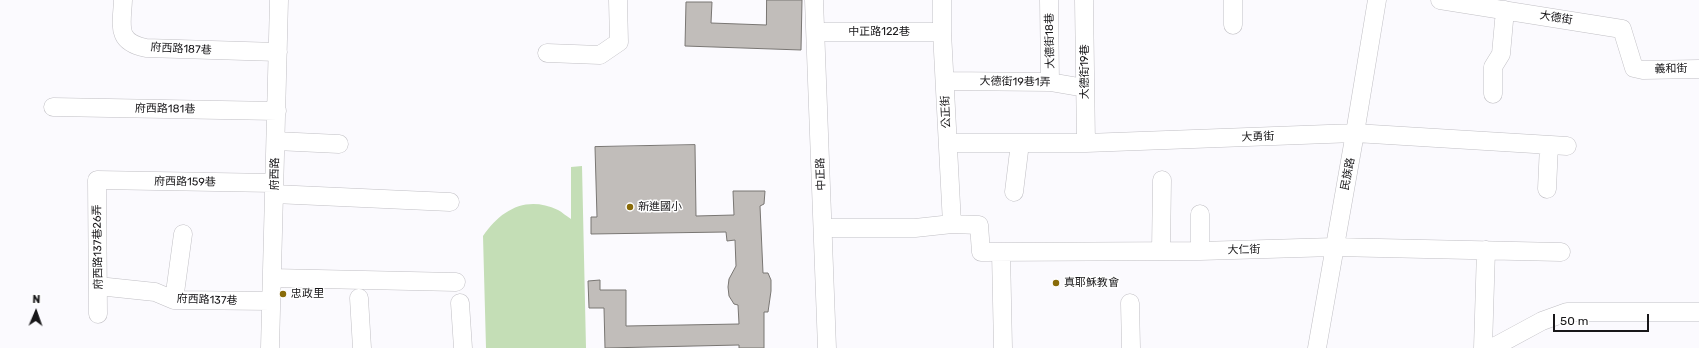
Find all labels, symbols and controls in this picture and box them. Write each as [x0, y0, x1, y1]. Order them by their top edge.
street label: 大德街 [1539, 9, 1573, 27]
street label: 大德街18巷 [1043, 13, 1057, 69]
street label: 中正路122巷 [848, 25, 910, 39]
street label: 府西路187巷 [150, 41, 212, 57]
street label: 大德街19巷 [1078, 44, 1092, 100]
street label: 義和街 [1654, 62, 1688, 76]
street label: 大德街19巷1弄 [979, 75, 1051, 89]
street label: 公正街 [939, 95, 953, 129]
street label: 府西路181巷 [135, 102, 195, 116]
street label: 大勇街 [1241, 130, 1275, 144]
street label: 府西路 [268, 157, 282, 191]
street label: 中正路 [814, 157, 828, 191]
street label: 民族路 [1338, 157, 1358, 191]
street label: 府西路159巷 [154, 175, 216, 189]
place label: 新進國小 [638, 200, 682, 214]
marker: 新進國小 [625, 202, 635, 212]
street label: 府西路137巷26弄 [91, 204, 105, 290]
street label: 大仁街 [1227, 243, 1261, 257]
place label: 真耶穌教會 [1064, 276, 1119, 290]
marker: 真耶穌教會 [1051, 278, 1061, 288]
place label: 忠政里 [291, 287, 324, 301]
marker: 忠政里 [278, 289, 288, 299]
north arrow [16, 292, 56, 332]
street label: 府西路137巷 [176, 292, 238, 308]
text: N [32, 293, 41, 306]
scale bar [1555, 306, 1651, 332]
text: 50 m [1560, 314, 1588, 328]

